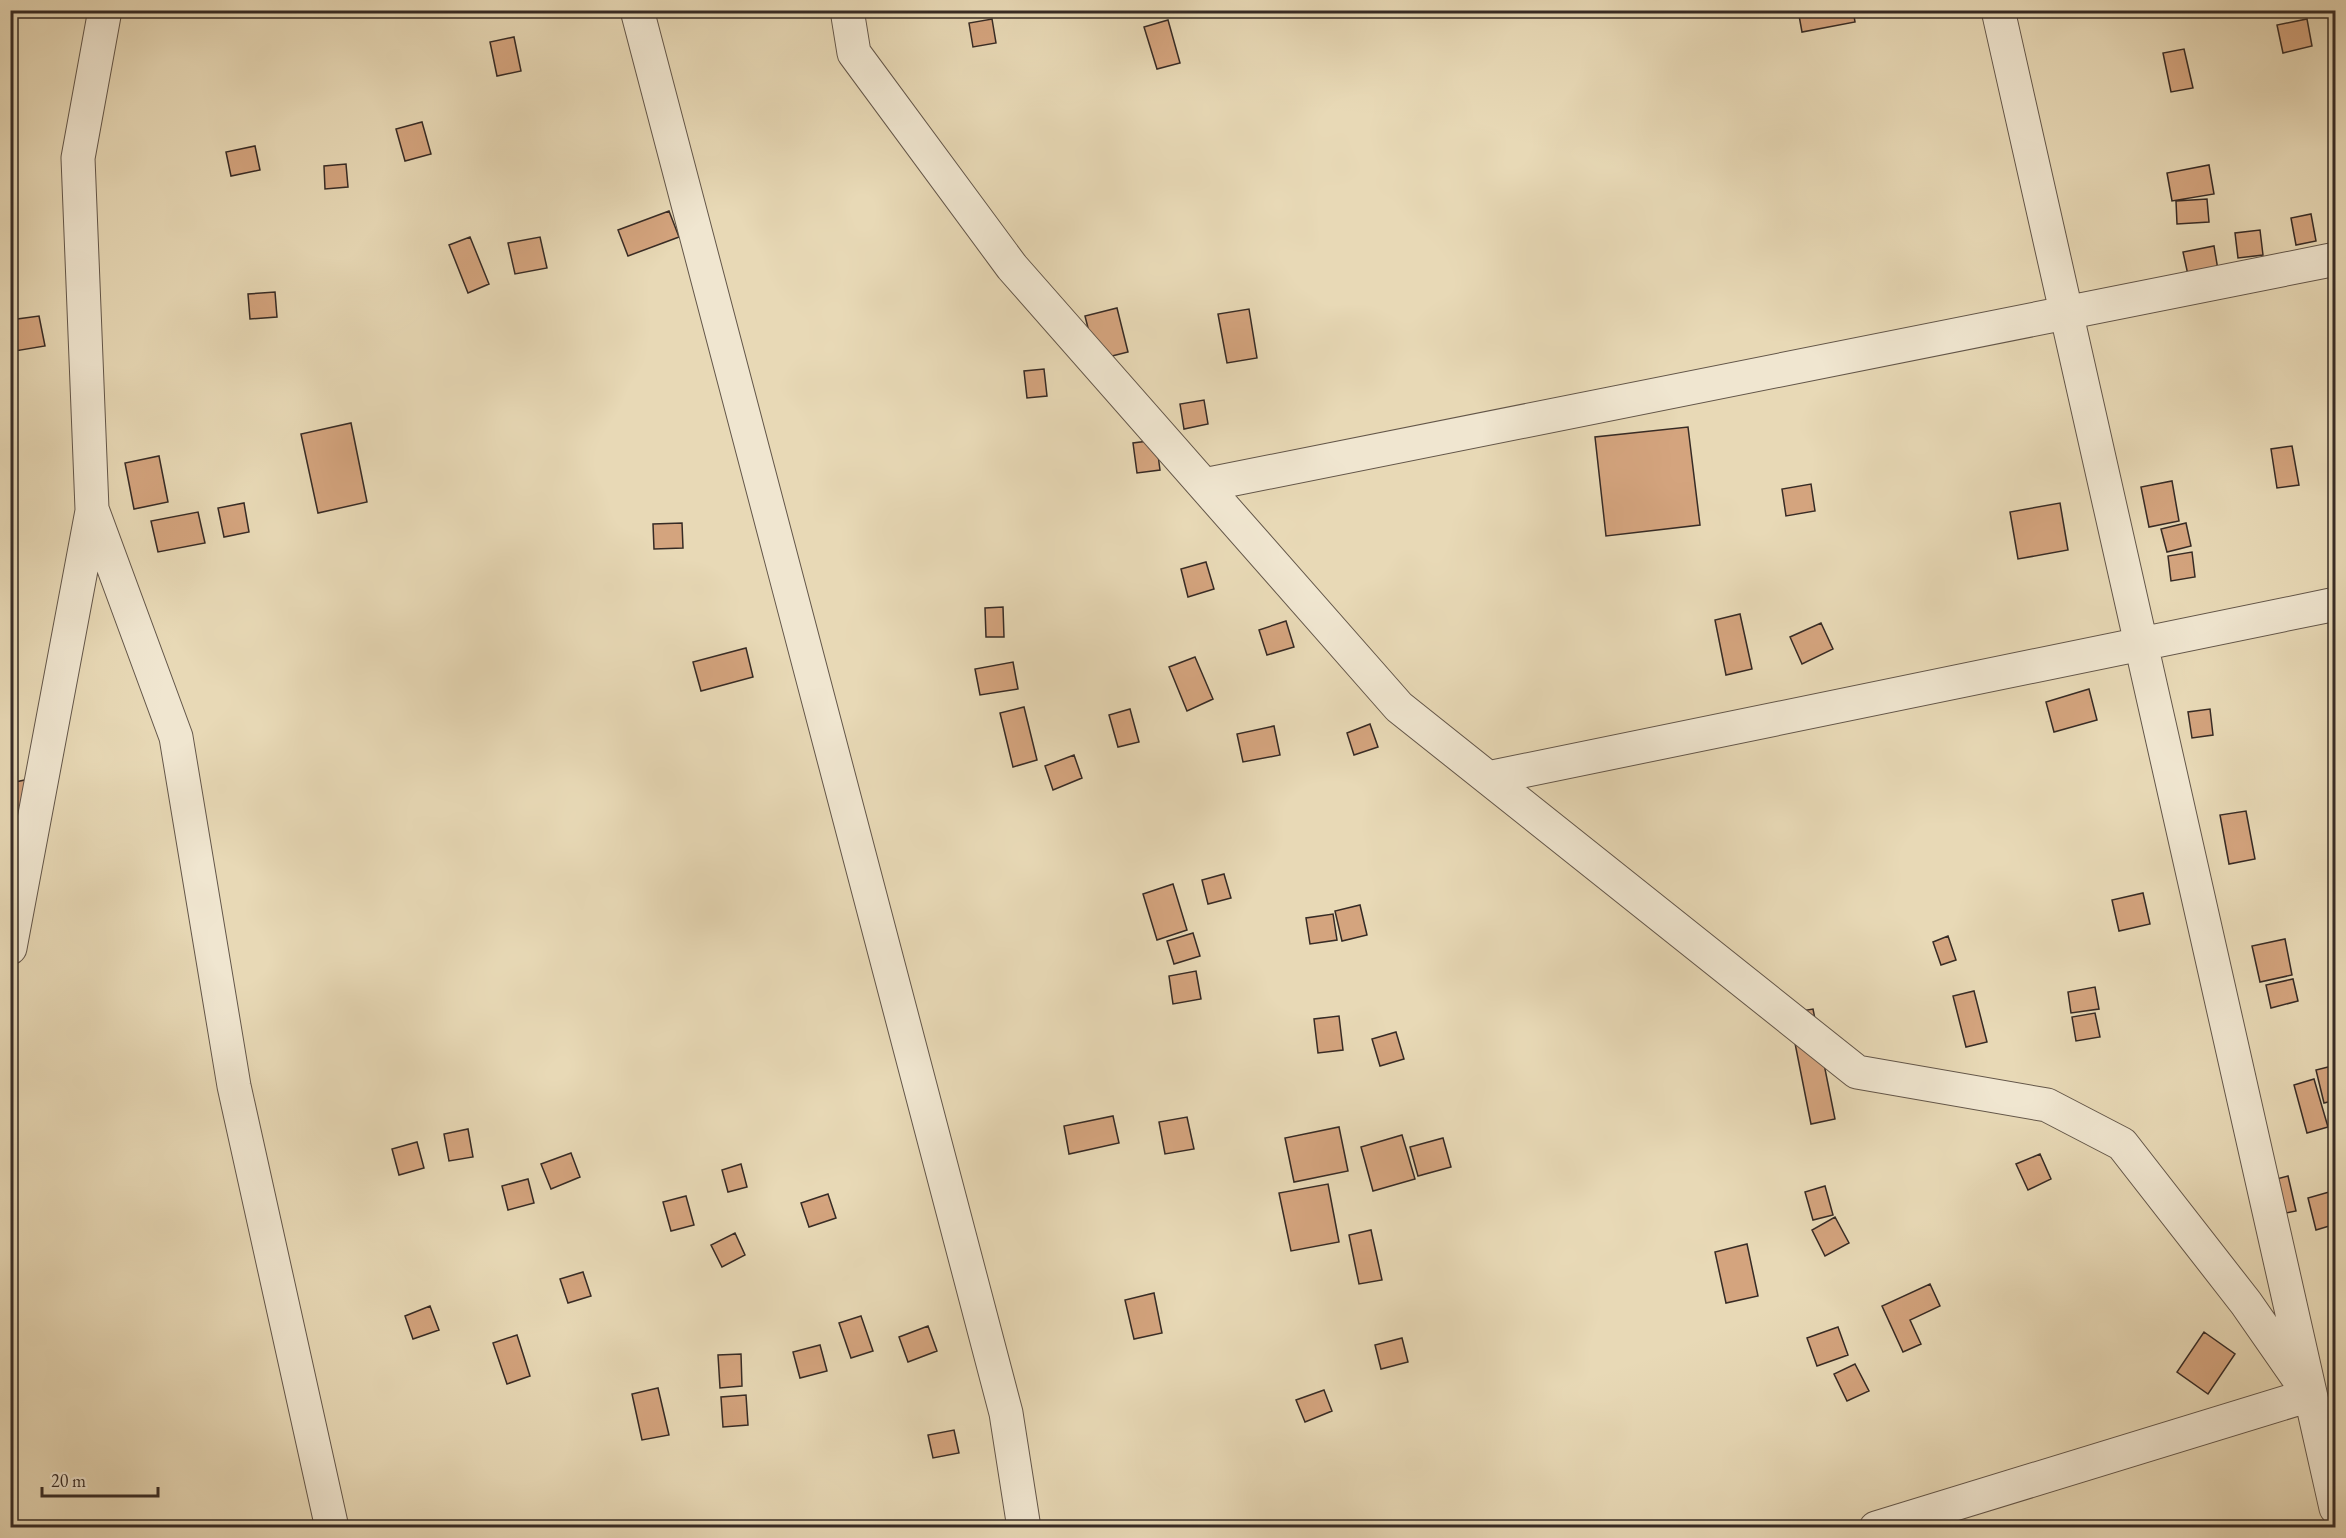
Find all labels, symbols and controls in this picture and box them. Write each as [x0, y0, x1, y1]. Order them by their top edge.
scale bar [42, 1460, 158, 1498]
text: 20 m [51, 1469, 86, 1492]

